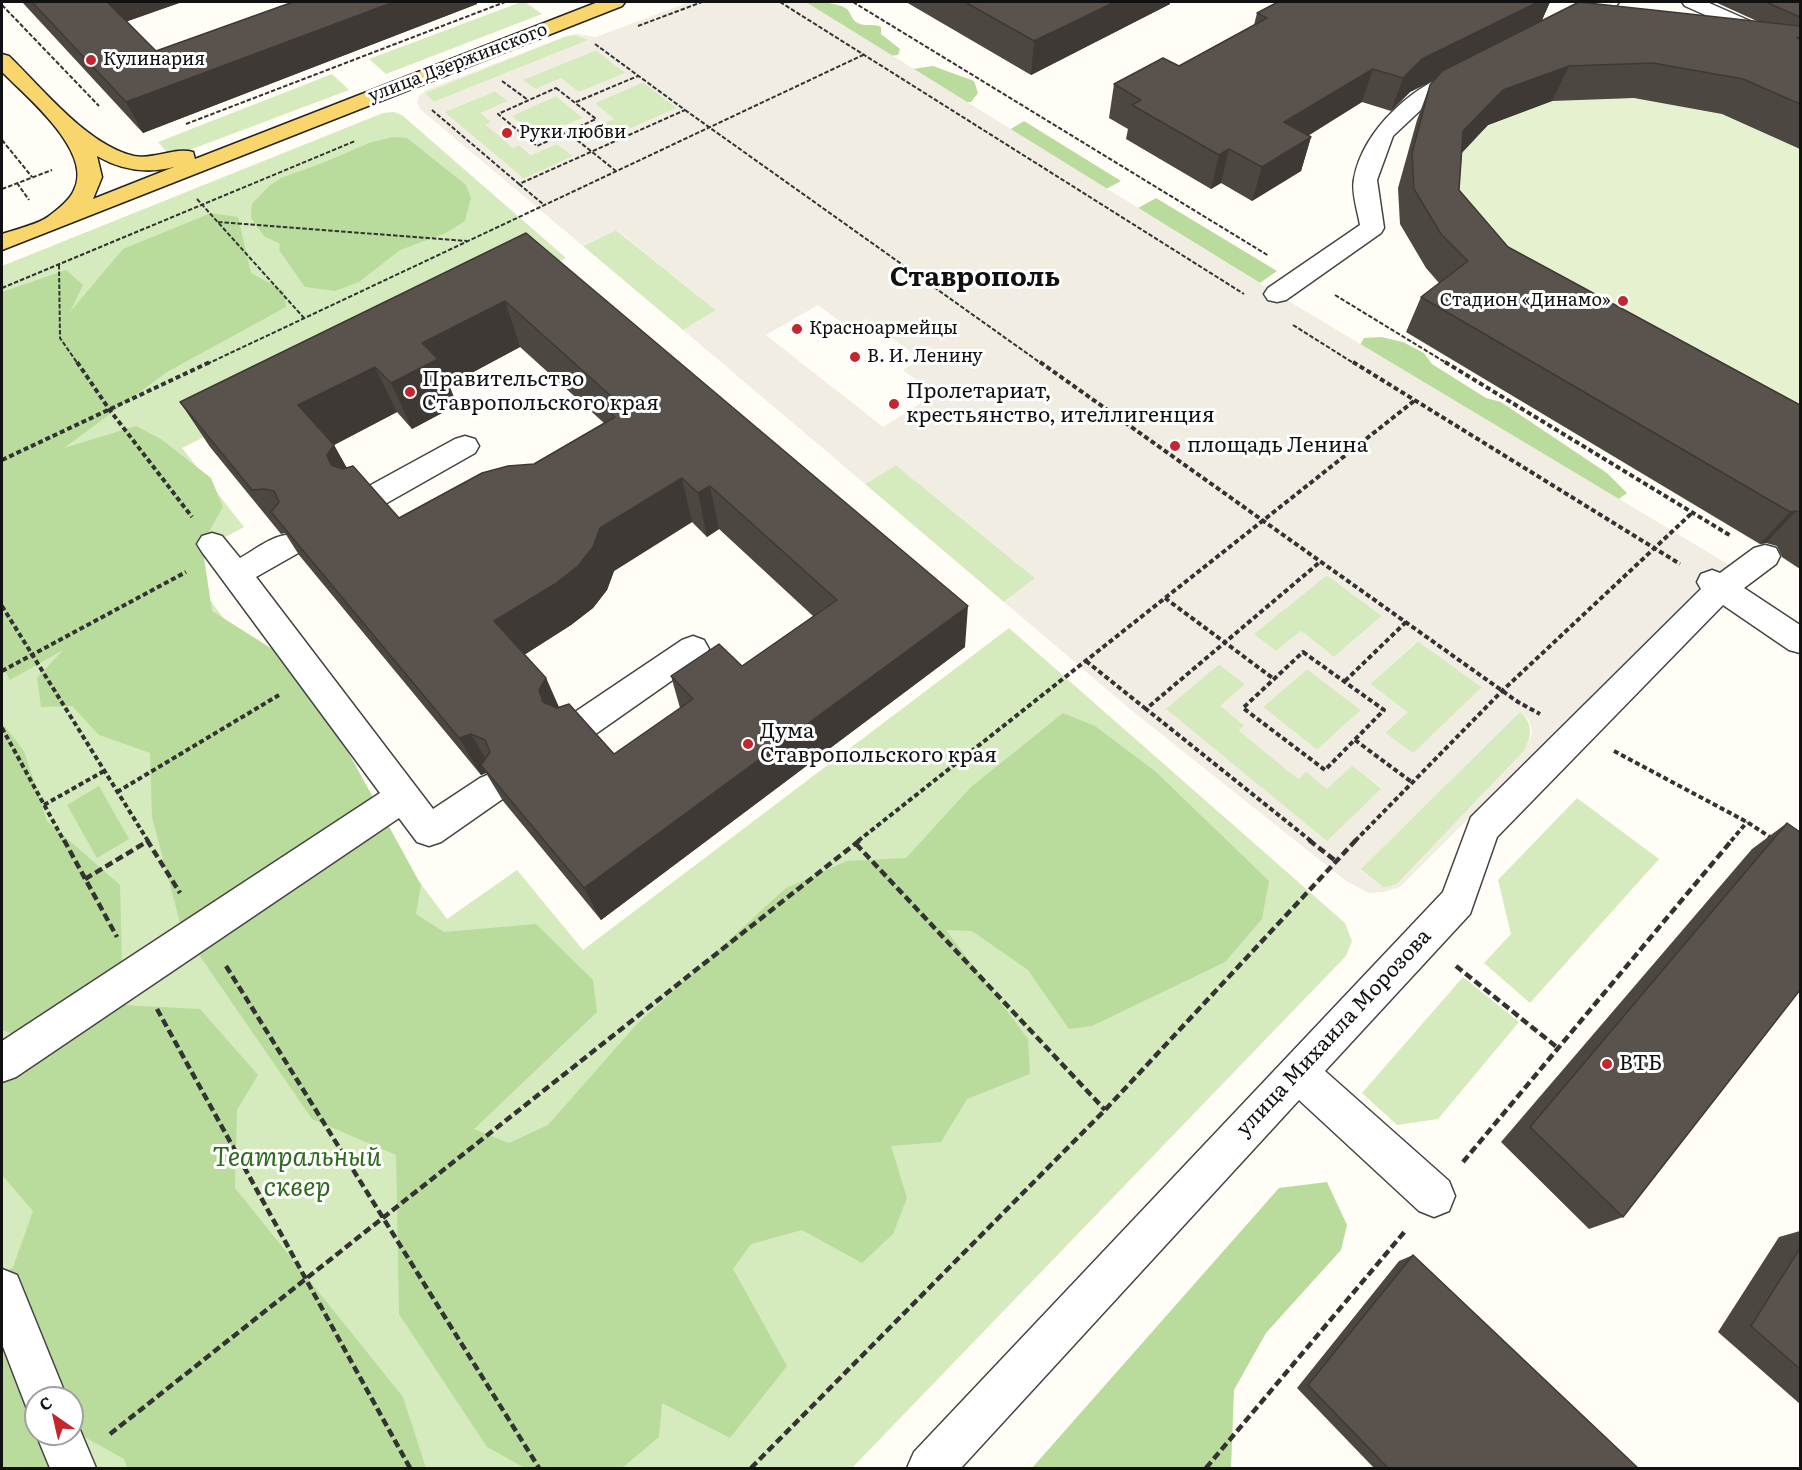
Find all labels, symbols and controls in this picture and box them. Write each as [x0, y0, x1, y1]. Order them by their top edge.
street label: улица Дзержинского [365, 19, 551, 107]
place label: Кулинария [103, 49, 205, 71]
marker: Кулинария [84, 53, 98, 67]
place label: Руки любви [519, 122, 626, 144]
marker: Руки любви [500, 126, 514, 140]
district label: Ставрополь [890, 262, 1060, 294]
place label: Стадион «Динамо» [1440, 290, 1611, 312]
marker: Стадион «Динамо» [1616, 294, 1630, 308]
place label: Красноармейцы [809, 318, 958, 340]
marker: Красноармейцы [790, 322, 804, 336]
place label: В. И. Ленину [867, 346, 983, 368]
marker: В. И. Ленину [848, 350, 862, 364]
place label: Правительство Ставропольского края [422, 367, 659, 417]
place label: Пролетариат, крестьянство, ителлигенция [906, 379, 1215, 429]
marker: Правительство Ставропольского края [403, 385, 417, 399]
marker: Пролетариат, крестьянство, ителлигенция [887, 397, 901, 411]
place label: площадь Ленина [1187, 433, 1368, 459]
marker: площадь Ленина [1168, 439, 1182, 453]
place label: Дума Ставропольского края [760, 719, 997, 769]
marker: Дума Ставропольского края [741, 737, 755, 751]
street label: улица Михаила Морозова [1231, 924, 1437, 1142]
place label: ВТБ [1619, 1051, 1662, 1077]
marker: ВТБ [1600, 1057, 1614, 1071]
park label: Театральный сквер [213, 1142, 381, 1204]
north arrow [24, 1386, 84, 1446]
text: С [34, 1390, 56, 1416]

